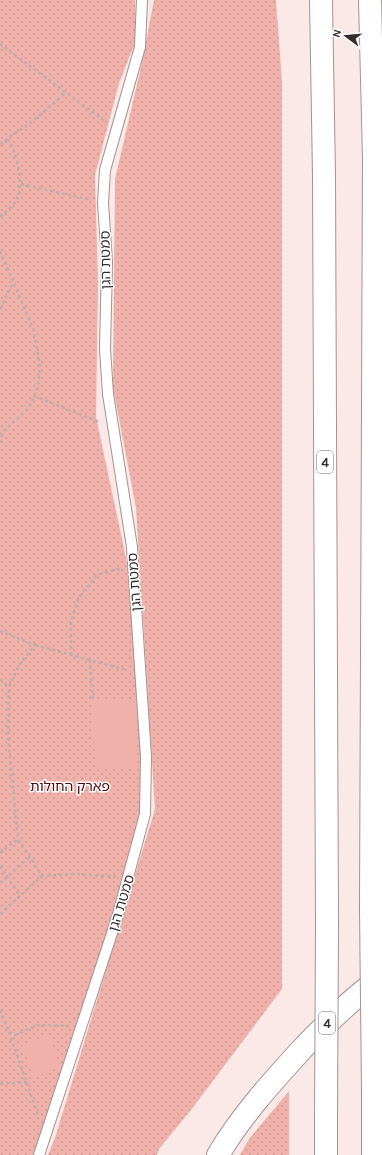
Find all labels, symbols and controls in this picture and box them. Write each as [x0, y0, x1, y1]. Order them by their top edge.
north arrow [326, 16, 366, 56]
text: N [330, 28, 344, 39]
street label: סמטת הגן [96, 231, 115, 289]
road number: 4 [317, 451, 333, 473]
street label: סמטת הגן [124, 552, 145, 612]
park label: פארק החולות [30, 778, 110, 795]
street label: סמטת הגן [105, 873, 138, 934]
road number: 4 [319, 1012, 335, 1034]

